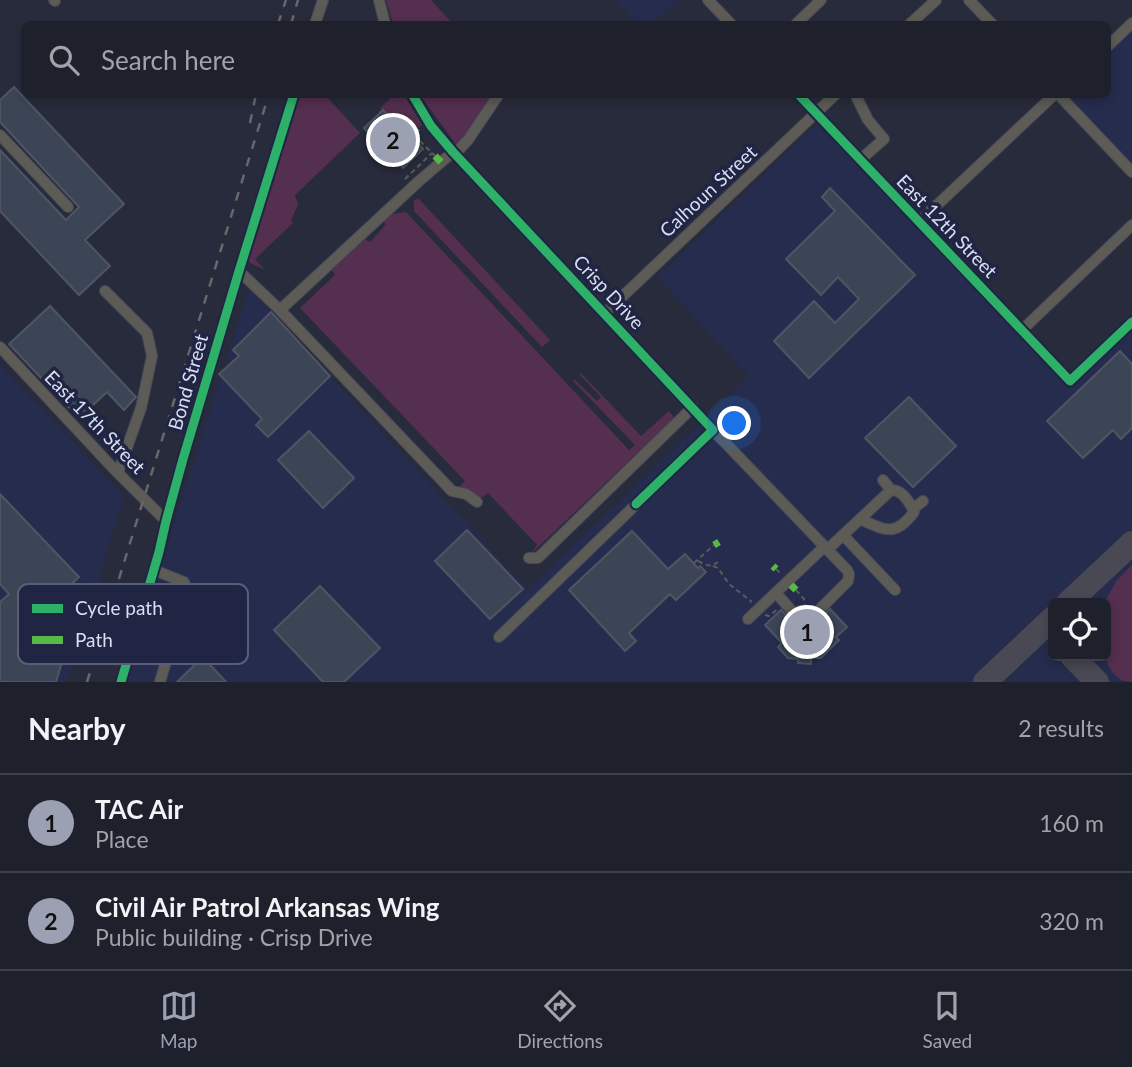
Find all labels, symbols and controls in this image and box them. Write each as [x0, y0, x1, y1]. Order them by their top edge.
search box [21, 21, 1111, 98]
icon: search [45, 41, 83, 79]
text: Search here [101, 44, 235, 76]
pin: 2 [370, 114, 416, 166]
street label: Calhoun Street [654, 140, 761, 241]
street label: East 12th Street [892, 169, 1002, 282]
street label: Crisp Drive [569, 250, 650, 334]
street label: Bond Street [163, 331, 212, 433]
street label: East 17th Street [40, 365, 150, 478]
your location [717, 406, 751, 440]
legend [18, 584, 248, 664]
text: Cycle path [75, 596, 163, 619]
map controls [1048, 598, 1111, 661]
button: locate [1048, 598, 1111, 661]
pin: 1 [784, 606, 830, 658]
text: Path [75, 628, 113, 651]
text: Nearby [28, 710, 126, 746]
text: 2 results [1018, 714, 1104, 742]
text: TAC Air [95, 793, 183, 825]
text: 1 [44, 809, 58, 837]
text: 160 m [1039, 809, 1104, 837]
text: Place [95, 825, 149, 853]
text: Civil Air Patrol Arkansas Wing [95, 891, 440, 923]
text: 2 [44, 907, 58, 935]
text: 320 m [1039, 907, 1104, 935]
text: Public building · Crisp Drive [95, 923, 373, 951]
tab: Map [160, 987, 198, 1052]
tab: Directions [517, 987, 603, 1052]
tab: Saved [923, 987, 972, 1052]

